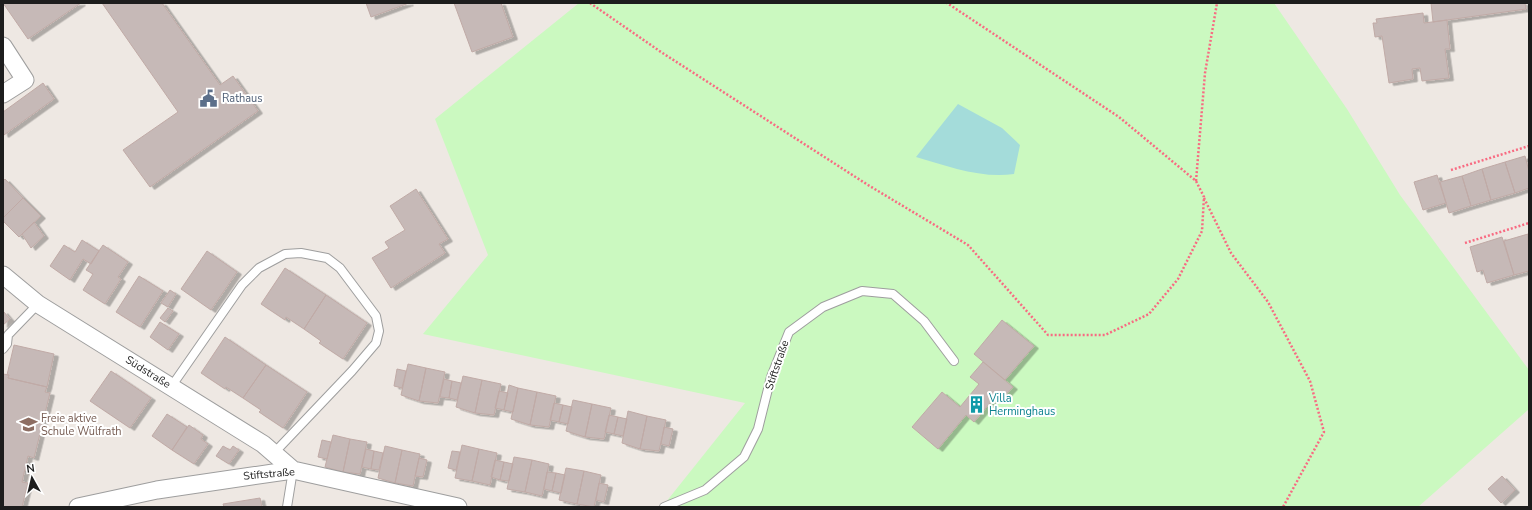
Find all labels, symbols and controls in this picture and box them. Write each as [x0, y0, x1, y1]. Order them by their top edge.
public building icon: Rathaus [199, 88, 219, 108]
place label: Rathaus [222, 91, 263, 106]
street label: Stiftstraße [761, 338, 793, 392]
street label: Südstraße [122, 352, 174, 392]
place label: Villa Herminghaus [988, 391, 1055, 419]
building icon: Villa Herminghaus [966, 394, 986, 414]
place label: Freie aktive Schule Wülfrath [41, 411, 122, 439]
school or university icon: Freie aktive Schule Wülfrath [18, 414, 38, 434]
north arrow [12, 458, 52, 498]
text: N [26, 461, 36, 477]
street label: Stiftstraße [243, 464, 296, 484]

